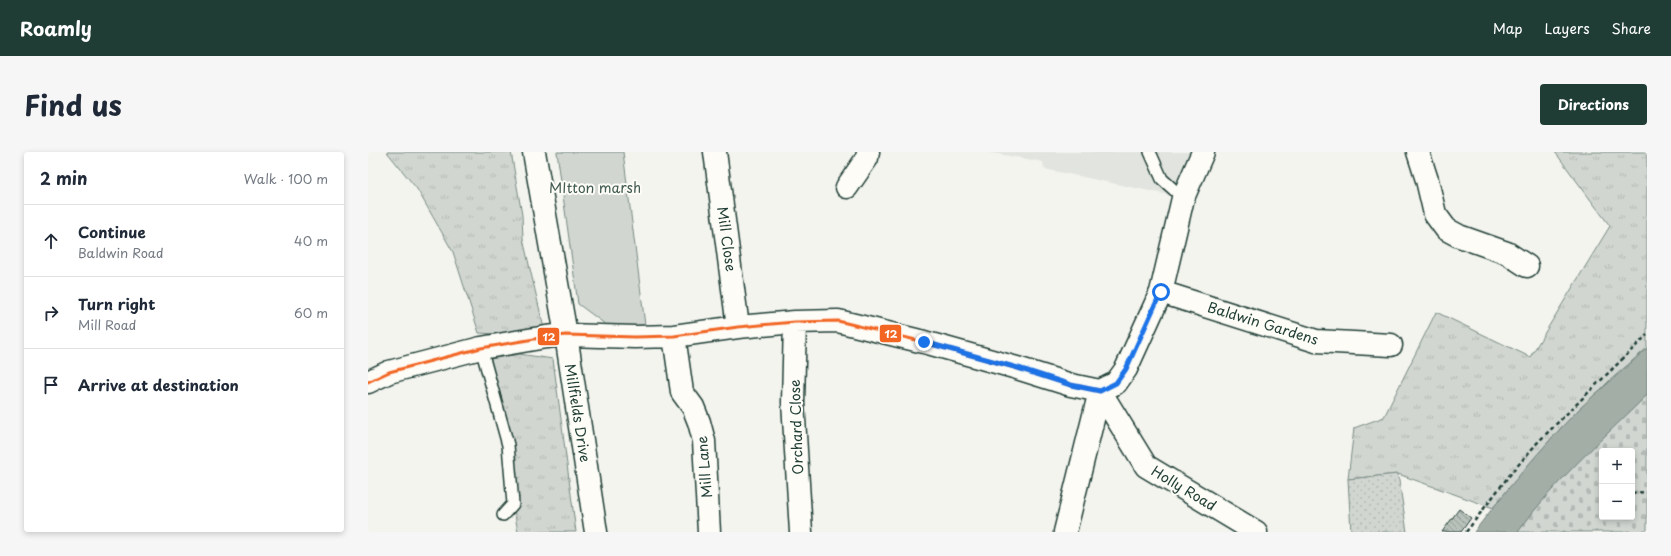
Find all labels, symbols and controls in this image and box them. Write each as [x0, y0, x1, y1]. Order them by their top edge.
text: Roamly [20, 14, 92, 42]
text: Map [1493, 18, 1523, 39]
text: Layers [1545, 18, 1590, 39]
text: Share [1612, 18, 1651, 39]
text: Find us [24, 83, 122, 126]
button: Directions [1540, 84, 1647, 125]
text: 2 min [40, 165, 87, 191]
text: Walk · 100 m [244, 169, 328, 188]
park label: MItton marsh [549, 177, 641, 198]
street label: Mill Close [712, 205, 742, 273]
text: Continue [78, 220, 146, 243]
icon: ahead [40, 230, 62, 252]
text: 40 m [294, 231, 328, 250]
text: Baldwin Road [78, 243, 163, 262]
route start [1152, 283, 1170, 301]
text: Turn right [78, 292, 155, 315]
street label: Baldwin Gardens [1205, 296, 1321, 350]
icon: right [40, 302, 62, 324]
text: 60 m [294, 303, 328, 322]
text: Mill Road [78, 315, 136, 334]
line badge: 12 [879, 324, 902, 343]
text: 12 [885, 325, 898, 342]
line badge: 12 [537, 327, 560, 346]
text: 12 [543, 328, 556, 345]
route end [915, 333, 933, 351]
street label: Millfields Drive [560, 362, 596, 464]
text: Arrive at destination [78, 373, 239, 396]
icon: arrive [40, 374, 62, 396]
street label: Orchard Close [784, 379, 808, 475]
street label: Mill Lane [691, 435, 717, 499]
map controls [1599, 448, 1635, 520]
button: + [1599, 448, 1635, 484]
street label: Holly Road [1148, 460, 1220, 516]
button: − [1599, 484, 1635, 520]

